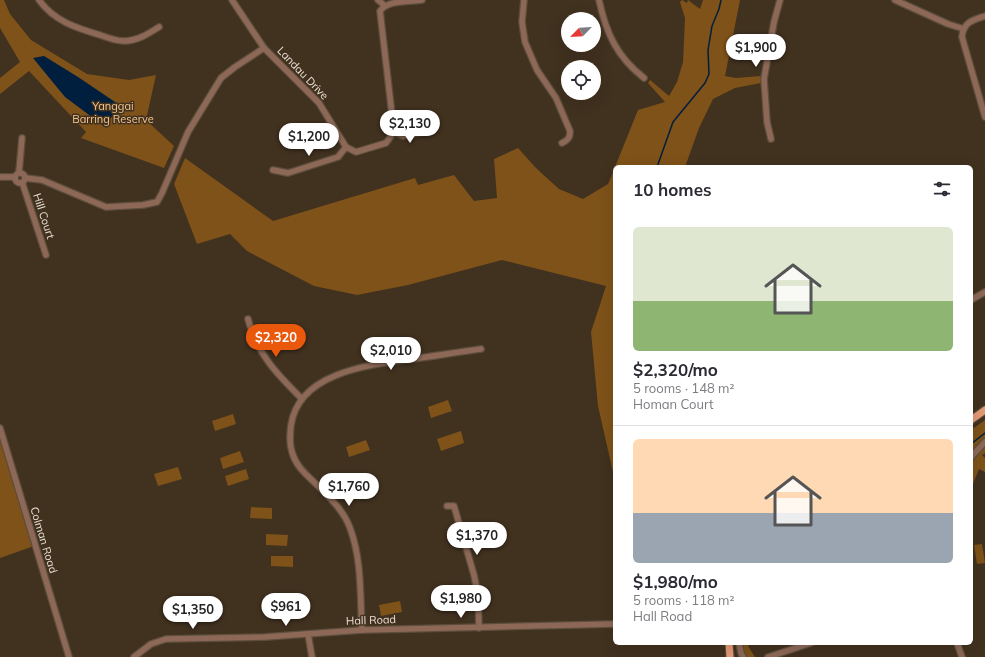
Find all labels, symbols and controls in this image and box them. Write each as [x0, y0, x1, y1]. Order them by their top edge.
north arrow [561, 12, 601, 52]
map controls [561, 12, 601, 100]
pin: $1,900 [723, 34, 789, 68]
text: $1,900 [735, 39, 777, 55]
street label: Landau Drive [274, 44, 332, 102]
button: locate [561, 60, 601, 100]
park label: Yanggai Barring Reserve [72, 99, 154, 126]
pin: $2,130 [377, 110, 443, 144]
text: $2,130 [389, 115, 431, 131]
pin: $1,200 [276, 123, 342, 157]
text: $1,200 [288, 128, 330, 144]
icon: filters [931, 178, 953, 200]
text: 10 homes [633, 179, 712, 200]
street label: Hill Court [30, 191, 58, 241]
icon: home [757, 253, 829, 325]
pin: $2,320 [243, 324, 309, 358]
text: $2,320 [255, 329, 297, 345]
pin: $2,010 [358, 337, 424, 371]
text: $2,010 [370, 342, 412, 358]
text: $2,320/mo [633, 359, 718, 380]
text: 5 rooms · 148 m² [633, 380, 734, 396]
text: Homan Court [633, 396, 714, 412]
icon: home [757, 465, 829, 537]
pin: $1,760 [316, 473, 382, 507]
text: $1,760 [328, 478, 370, 494]
street label: Colman Road [27, 505, 61, 575]
pin: $1,370 [444, 522, 510, 556]
text: $1,370 [456, 527, 498, 543]
text: $1,980/mo [633, 571, 718, 592]
pin: $1,980 [428, 585, 494, 619]
text: $1,980 [440, 590, 482, 606]
text: 5 rooms · 118 m² [633, 592, 734, 608]
pin: $961 [262, 593, 310, 627]
pin: $1,350 [160, 596, 226, 630]
text: $961 [270, 598, 302, 614]
text: $1,350 [172, 601, 214, 617]
text: Hall Road [633, 608, 692, 624]
street label: Hall Road [346, 612, 396, 628]

